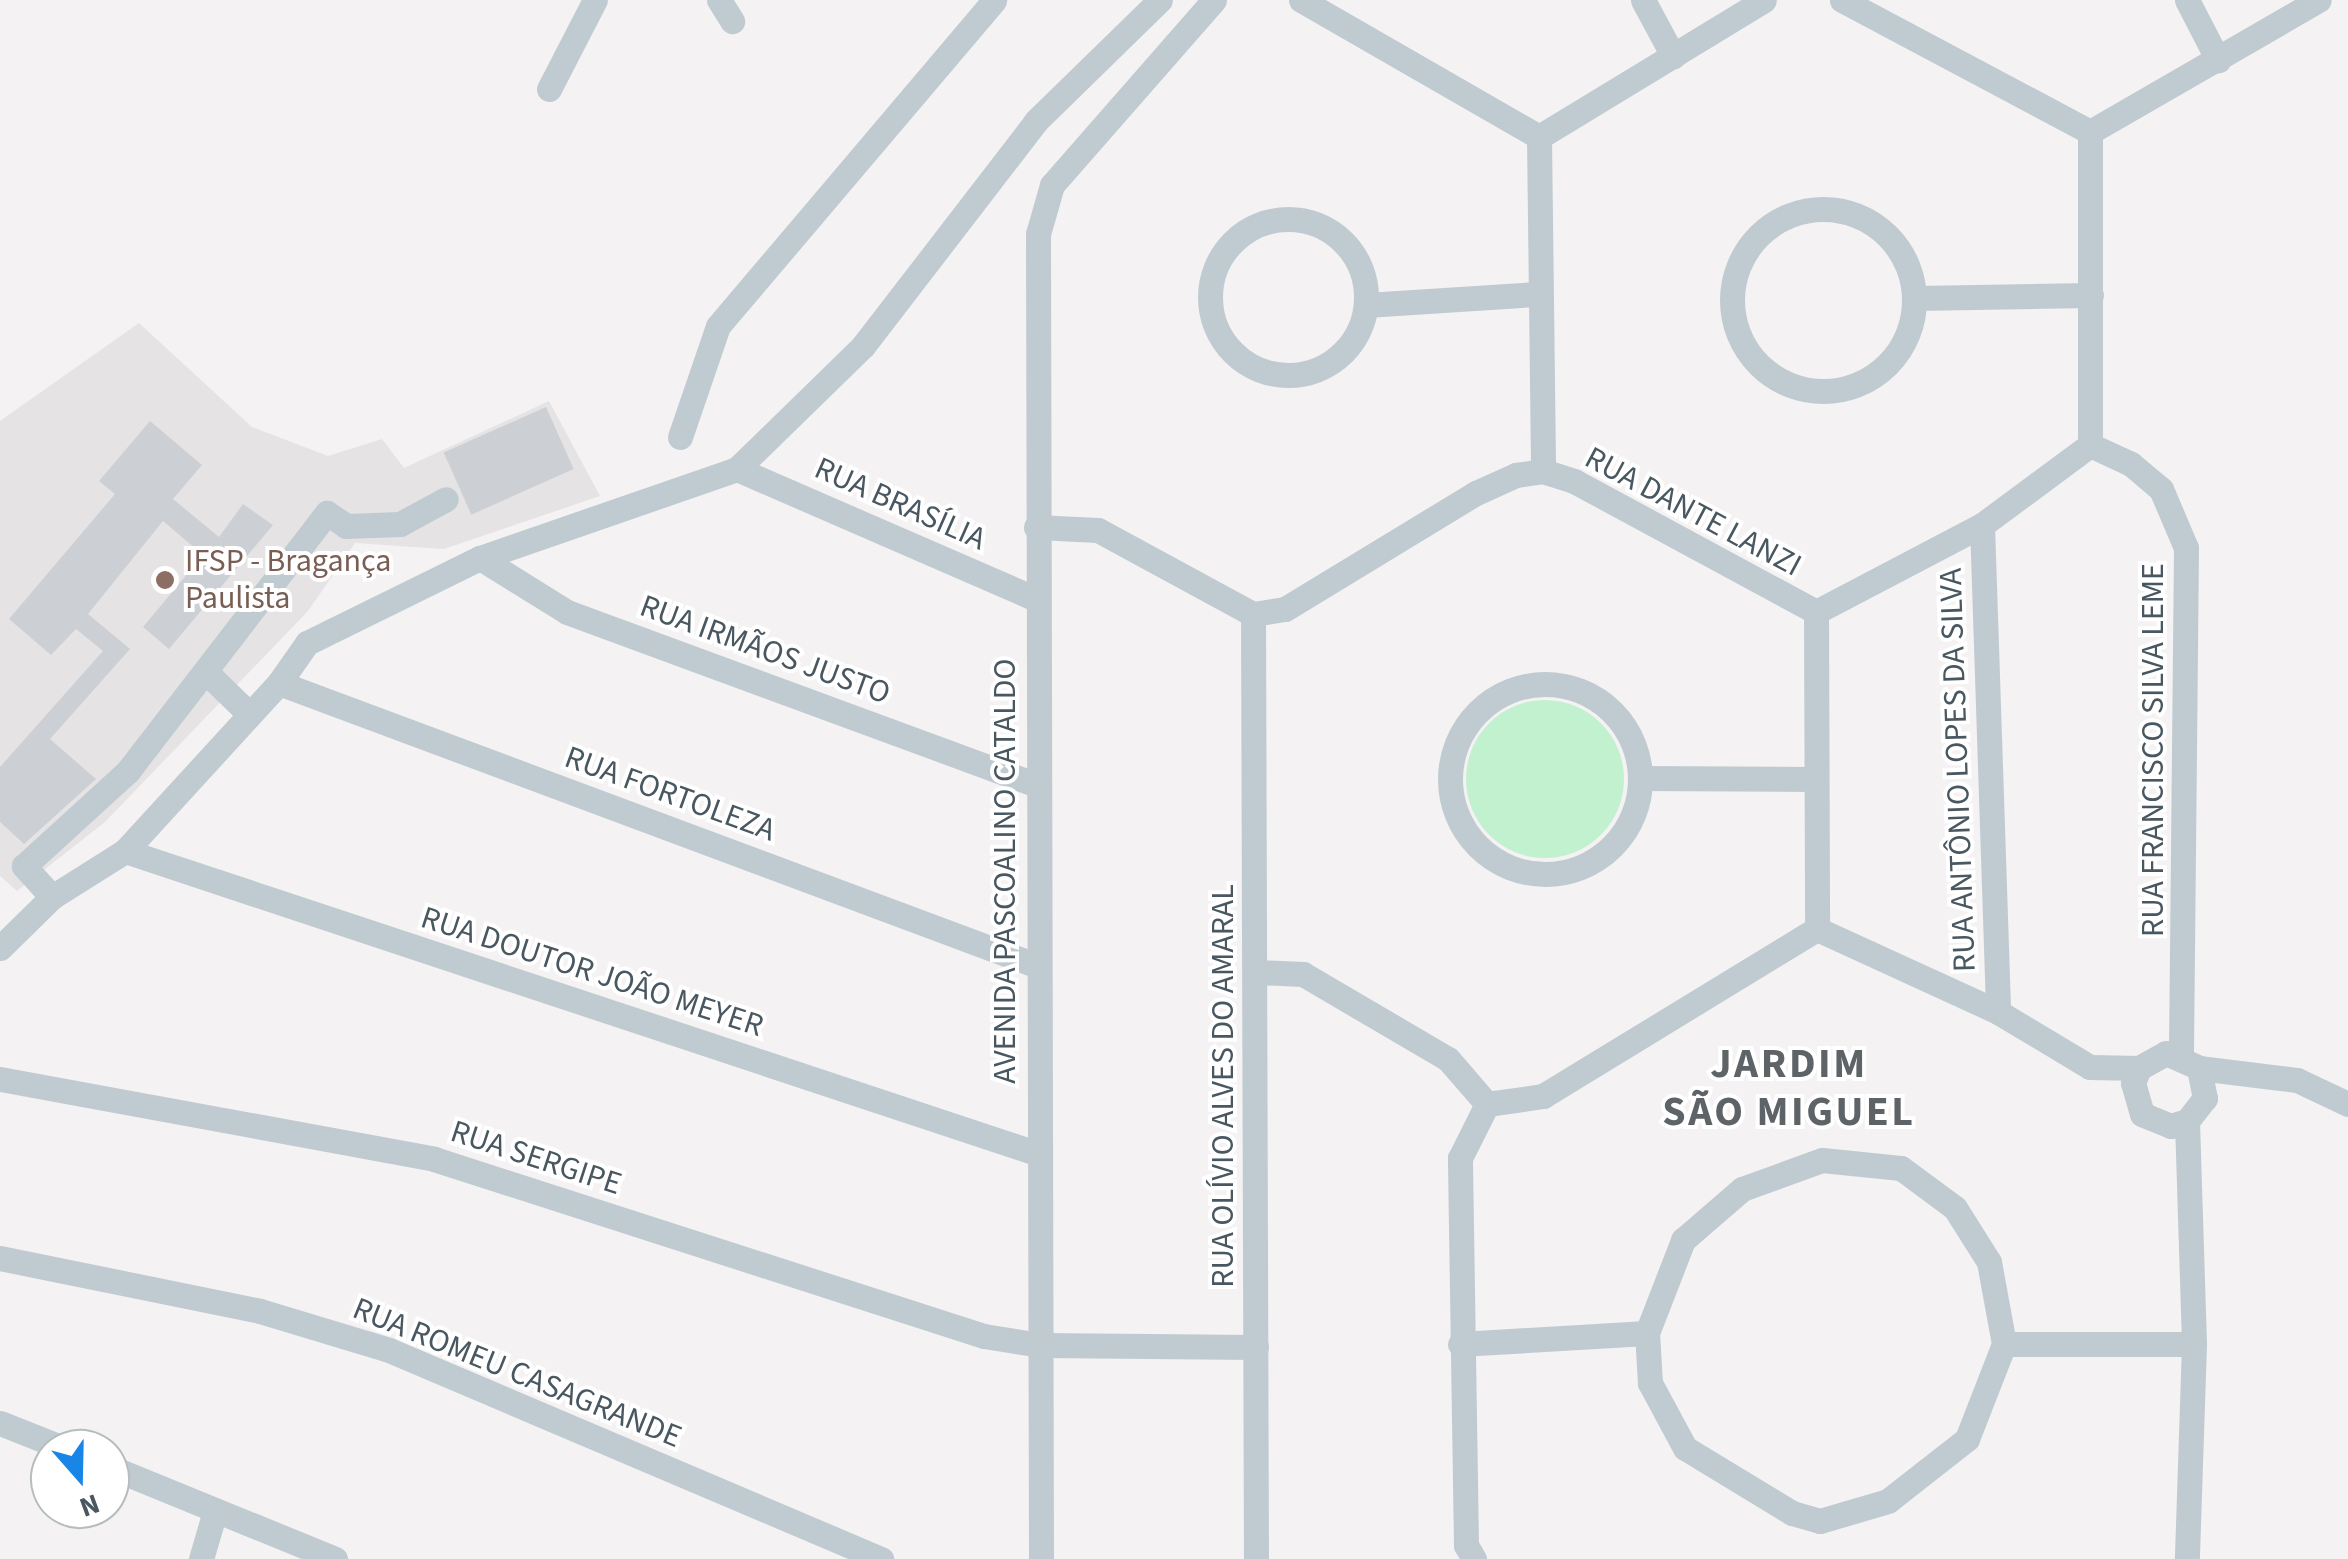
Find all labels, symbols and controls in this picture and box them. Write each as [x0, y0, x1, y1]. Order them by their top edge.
street label: RUA DANTE LANZI [1578, 439, 1808, 585]
street label: RUA BRASÍLIA [808, 449, 992, 559]
place label: IFSP - Bragança Paulista [185, 543, 391, 618]
street label: RUA FRANCISCO SILVA LEME [2134, 563, 2172, 937]
street label: RUA ANTÔNIO LOPES DA SILVA [1932, 567, 1984, 973]
marker: IFSP - Bragança Paulista [154, 569, 176, 591]
street label: RUA IRMÃOS JUSTO [635, 587, 895, 713]
street label: AVENIDA PASCOALINO CATALDO [986, 658, 1024, 1084]
street label: RUA FORTOLEZA [560, 738, 780, 850]
street label: RUA OLÍVIO ALVES DO AMARAL [1204, 884, 1242, 1288]
street label: RUA DOUTOR JOÃO MEYER [416, 899, 768, 1045]
district label: JARDIM SÃO MIGUEL [1662, 1039, 1916, 1138]
street label: RUA SERGIPE [446, 1112, 626, 1204]
street label: RUA ROMEU CASAGRANDE [347, 1289, 687, 1457]
north arrow [30, 1429, 130, 1529]
text: N [74, 1483, 105, 1527]

